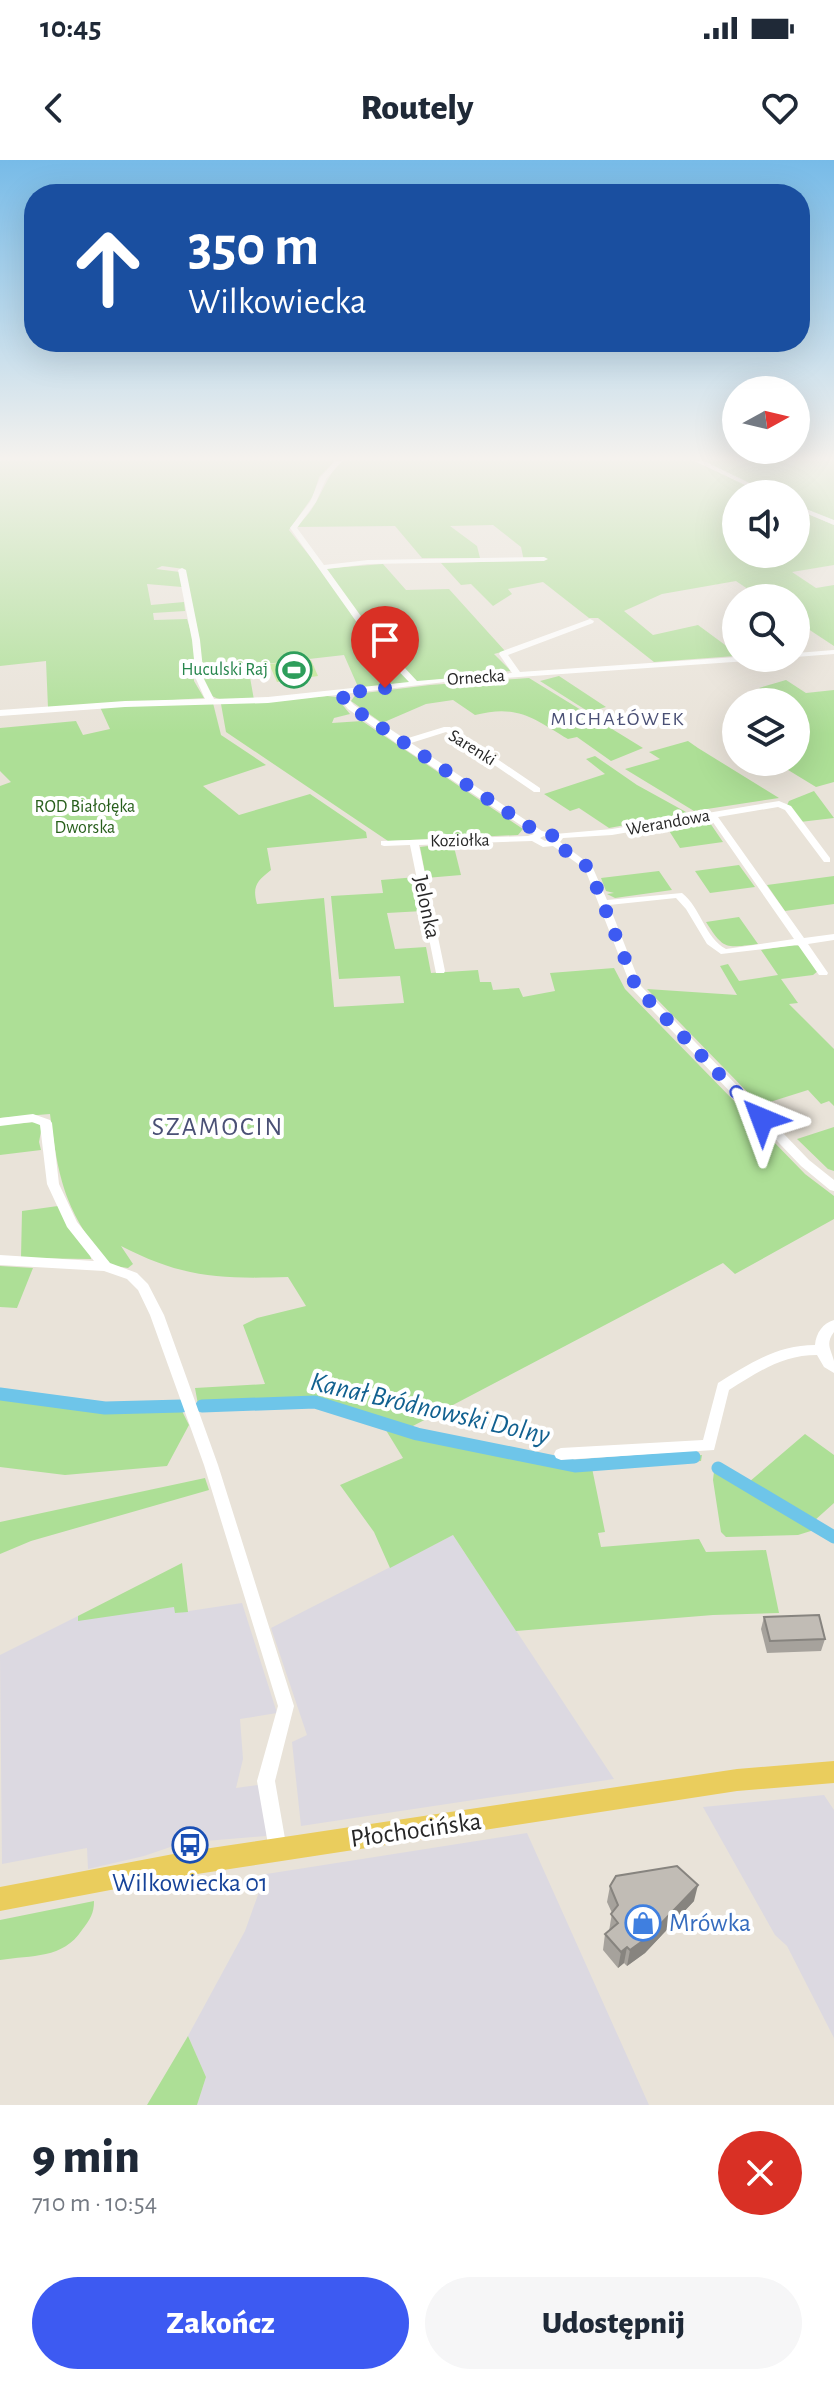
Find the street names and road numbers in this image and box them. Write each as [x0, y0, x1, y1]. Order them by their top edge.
street label: Ornecka [446, 667, 506, 689]
street label: Sarenki [445, 727, 499, 769]
street label: Werandowa [625, 807, 711, 839]
street label: Koziołka [430, 831, 490, 851]
street label: Jelonka [410, 874, 444, 940]
street label: Płochocińska [349, 1808, 483, 1852]

